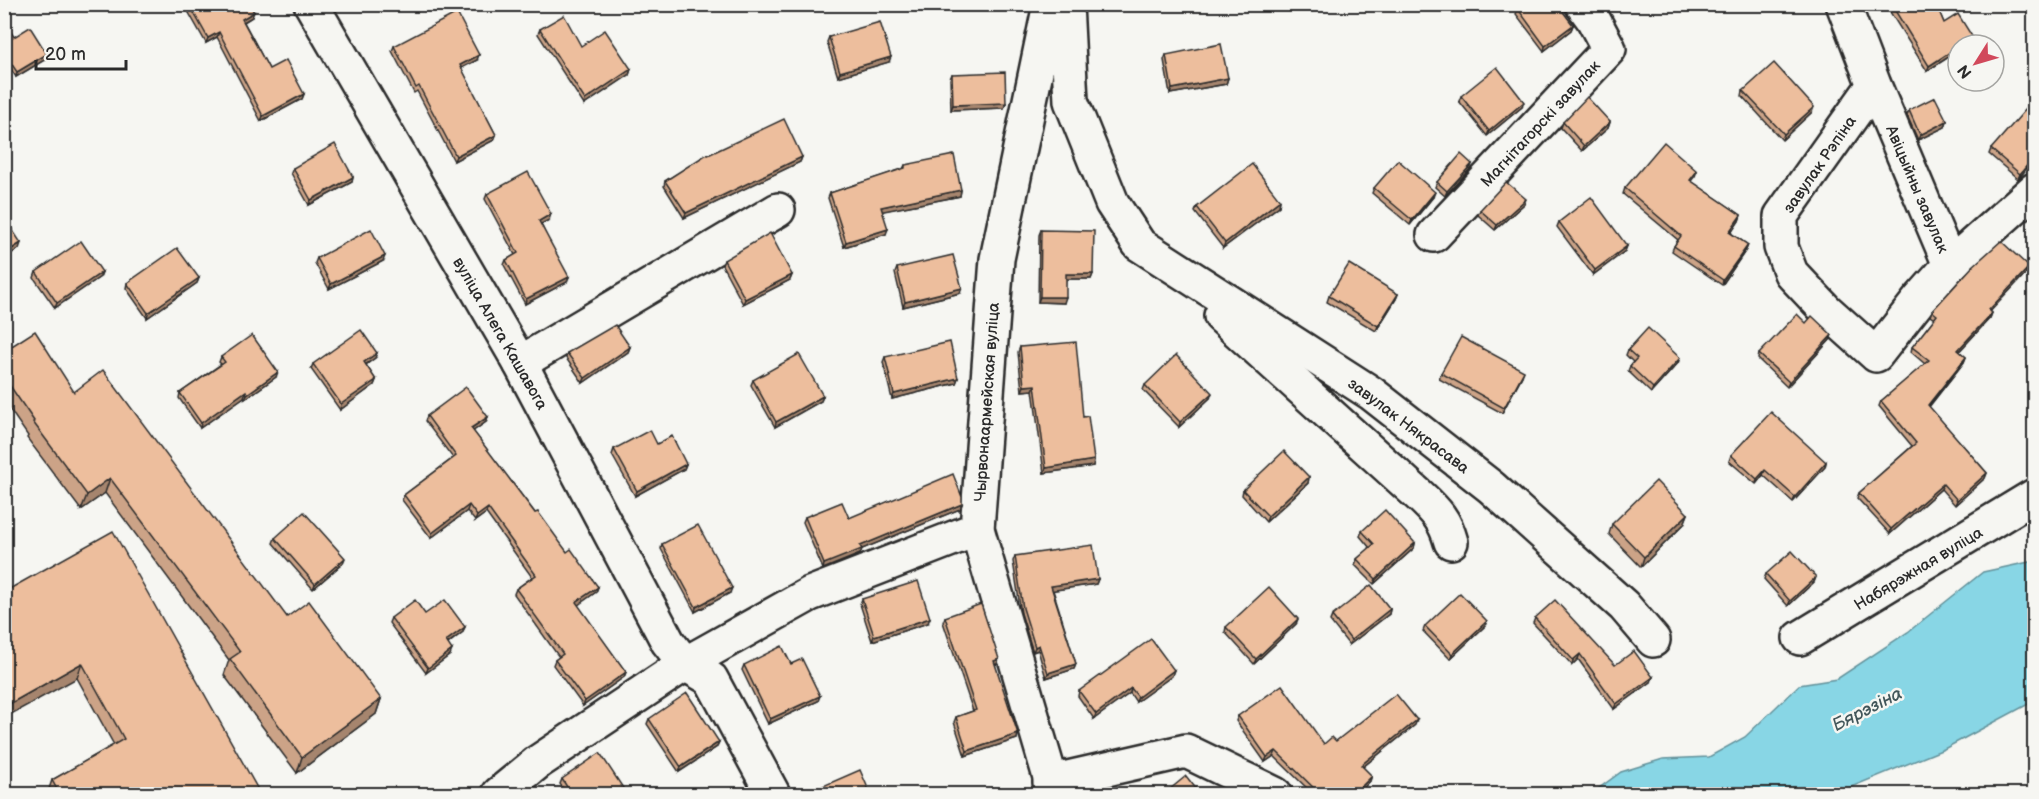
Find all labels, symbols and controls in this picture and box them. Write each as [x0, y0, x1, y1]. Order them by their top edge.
scale bar [36, 33, 126, 71]
north arrow [1946, 33, 2006, 93]
text: 20 m [45, 44, 86, 65]
street label: Магнітагорскі завулак [1477, 56, 1605, 191]
text: N [1954, 61, 1976, 82]
street label: завулак Рэпіна [1780, 112, 1861, 217]
street label: Авіцыйны завулак [1881, 122, 1952, 257]
street label: вуліца Алега Кашавога [448, 254, 551, 414]
street label: Чырвонаармейская вуліца [971, 301, 1004, 502]
street label: завулак Някрасава [1344, 374, 1473, 478]
street label: Набярэжная вуліца [1851, 523, 1987, 615]
water label: Бярэзіна [1829, 683, 1906, 736]

